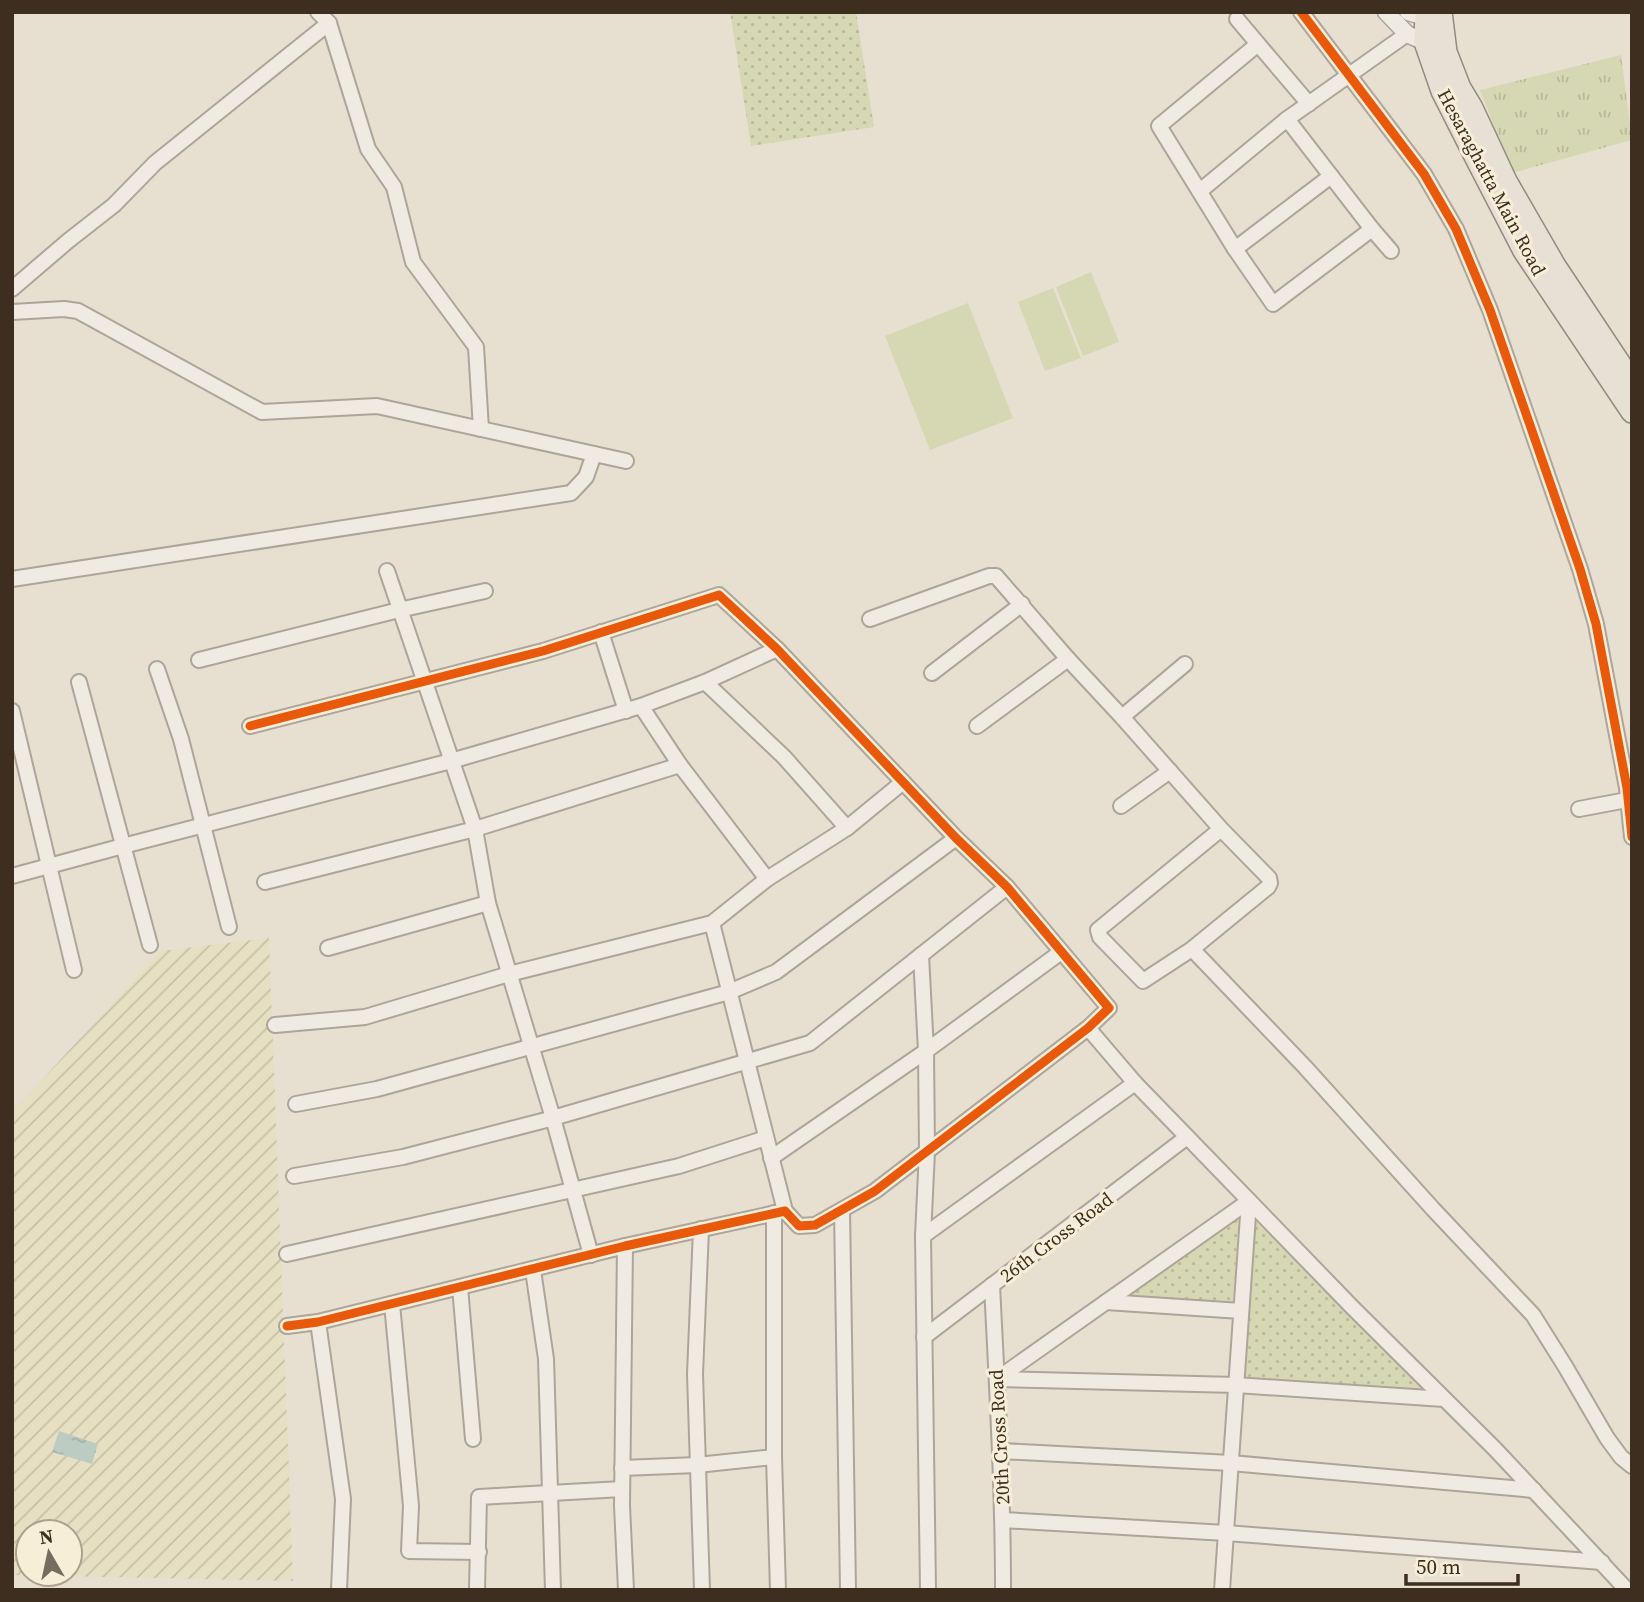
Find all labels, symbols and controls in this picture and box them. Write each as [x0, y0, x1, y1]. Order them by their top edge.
street label: Hesaraghatta Main Road [1432, 84, 1552, 280]
street label: 26th Cross Road [994, 1186, 1118, 1288]
street label: 20th Cross Road [982, 1369, 1016, 1505]
north arrow [14, 1518, 84, 1588]
text: N [37, 1522, 55, 1550]
scale bar [1406, 1542, 1518, 1586]
text: 50 m [1416, 1552, 1461, 1581]

